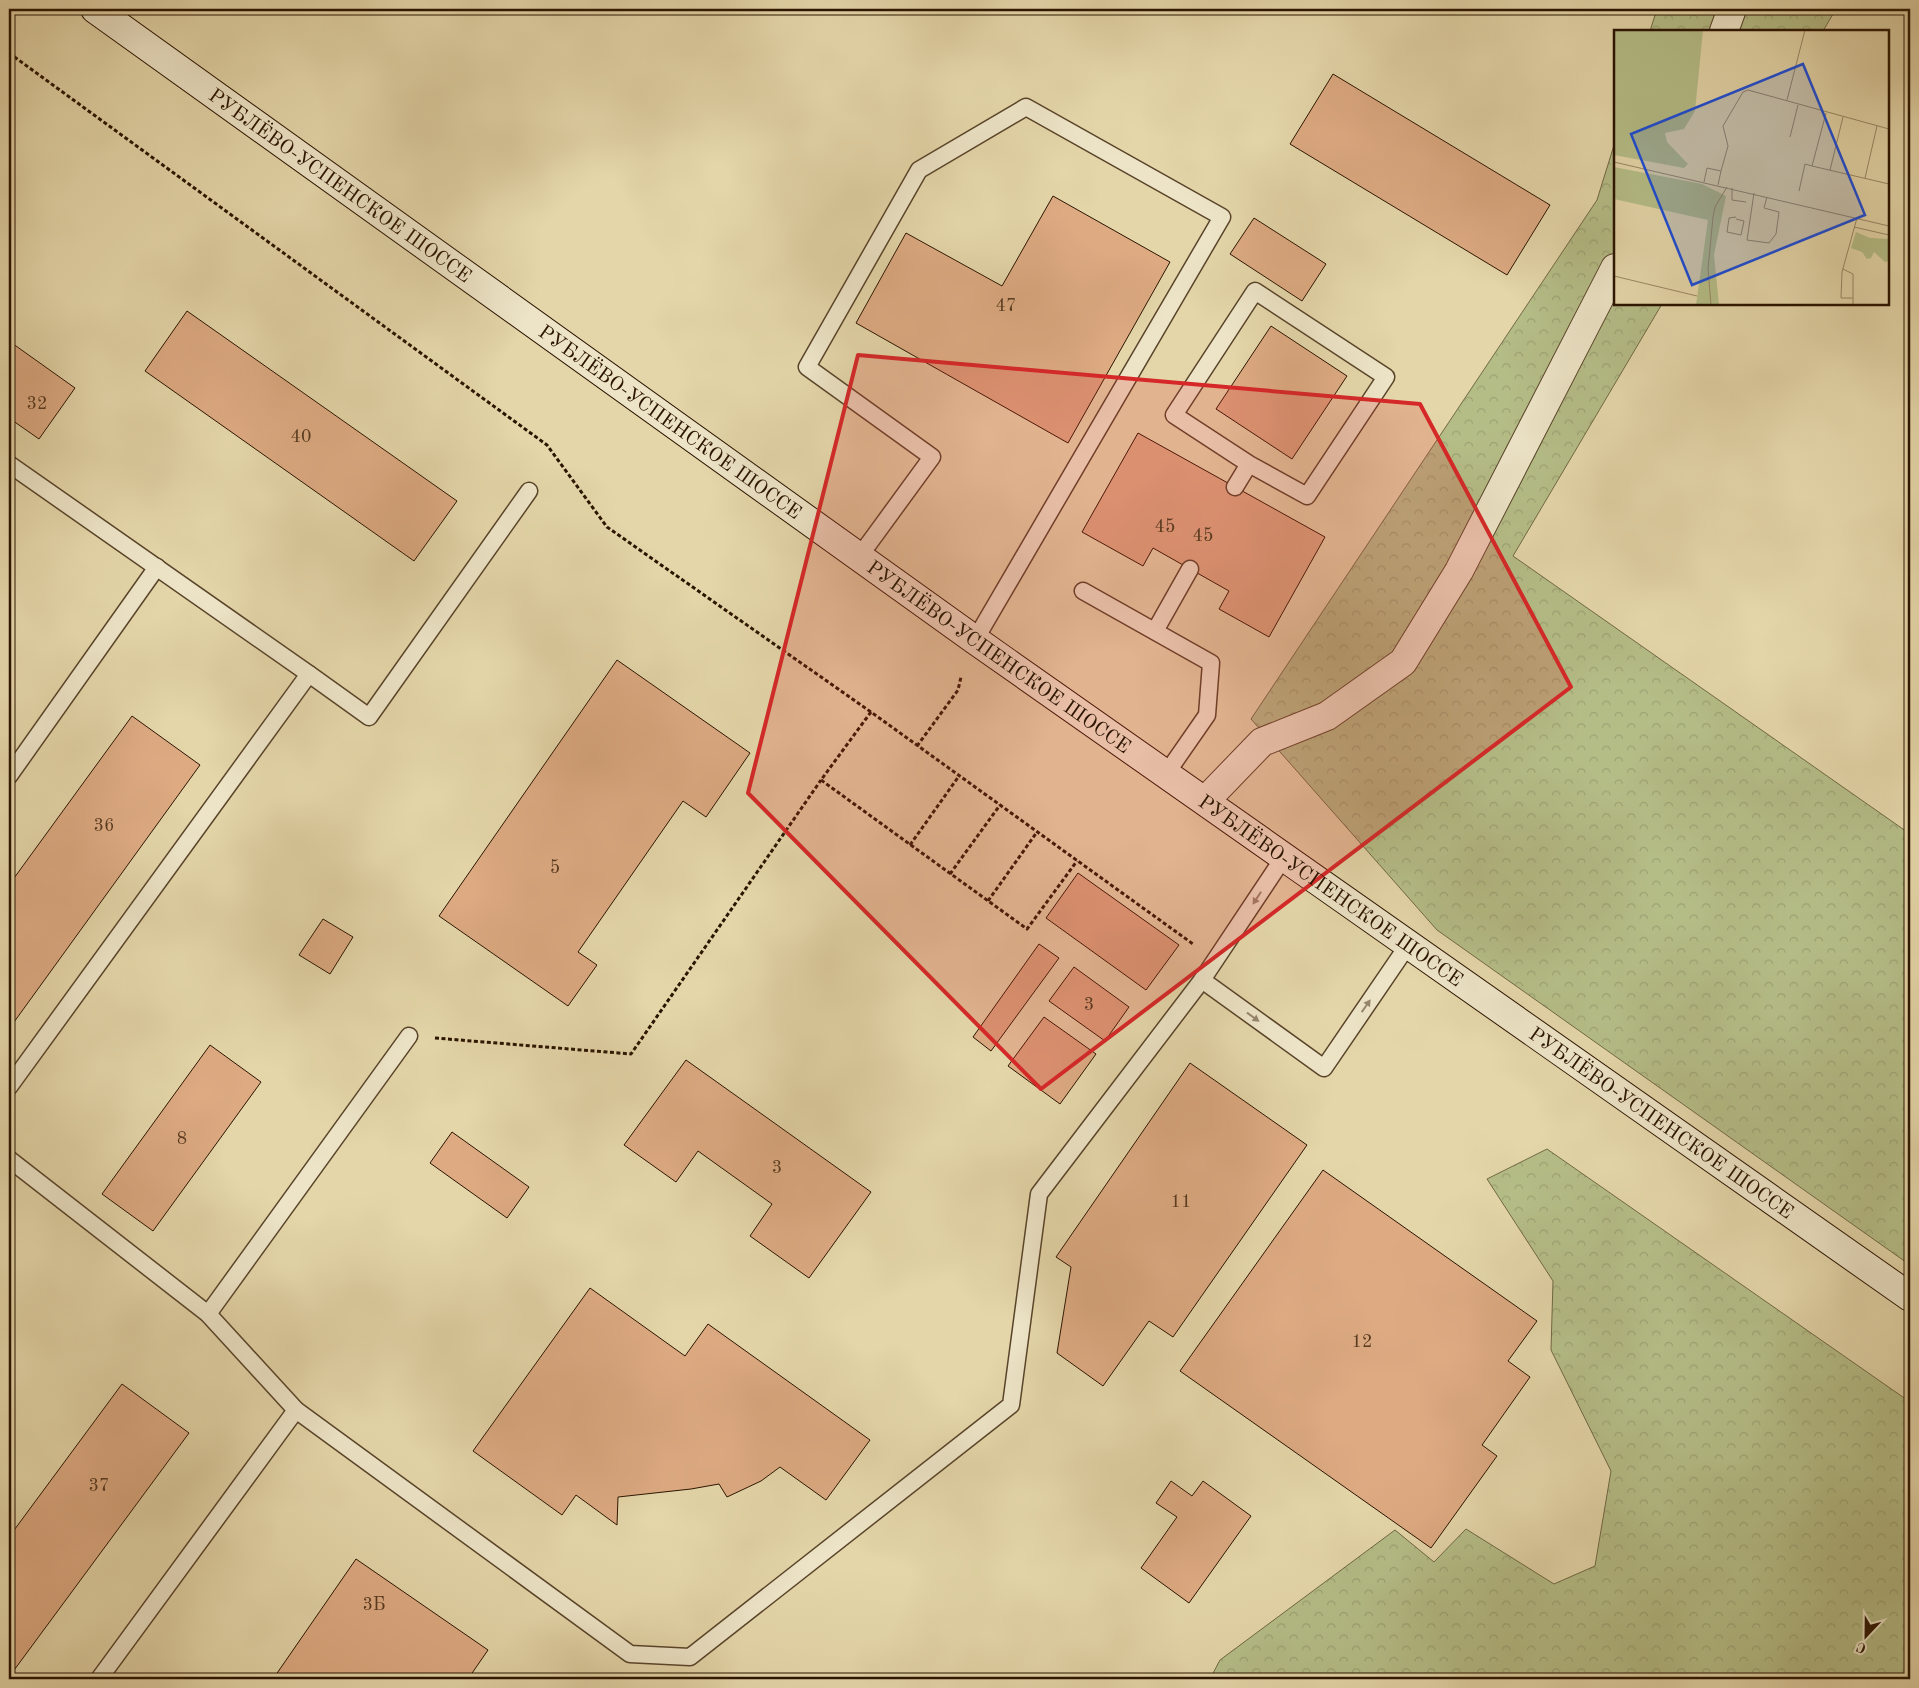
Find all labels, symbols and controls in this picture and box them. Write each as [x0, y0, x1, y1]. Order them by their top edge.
inset map [1614, 30, 1889, 305]
street label: РУБЛЁВО-УСПЕНСКОЕ ШОССЕ [204, 86, 474, 287]
house number: 47 [996, 297, 1016, 315]
street label: РУБЛЁВО-УСПЕНСКОЕ ШОССЕ [534, 322, 804, 524]
house number: 32 [27, 395, 47, 413]
house number: 40 [291, 428, 311, 446]
house number: 45 [1155, 518, 1175, 536]
house number: 45 [1193, 527, 1213, 545]
street label: РУБЛЁВО-УСПЕНСКОЕ ШОССЕ [863, 558, 1134, 758]
street label: РУБЛЁВО-УСПЕНСКОЕ ШОССЕ [1194, 792, 1466, 991]
house number: 36 [94, 817, 114, 835]
house number: 5 [550, 859, 560, 877]
one-way arrow [1252, 891, 1262, 904]
house number: 3 [1084, 996, 1094, 1014]
one-way arrow [1361, 999, 1371, 1013]
one-way arrow [1246, 1012, 1260, 1022]
street label: РУБЛЁВО-УСПЕНСКОЕ ШОССЕ [1525, 1025, 1796, 1224]
house number: 8 [177, 1130, 187, 1148]
house number: 3 [772, 1159, 782, 1177]
house number: 11 [1171, 1193, 1191, 1211]
house number: 12 [1352, 1333, 1372, 1351]
house number: 37 [89, 1477, 109, 1495]
house number: 3Б [362, 1596, 386, 1614]
north arrow [1842, 1610, 1892, 1660]
text: С [1855, 1639, 1868, 1655]

